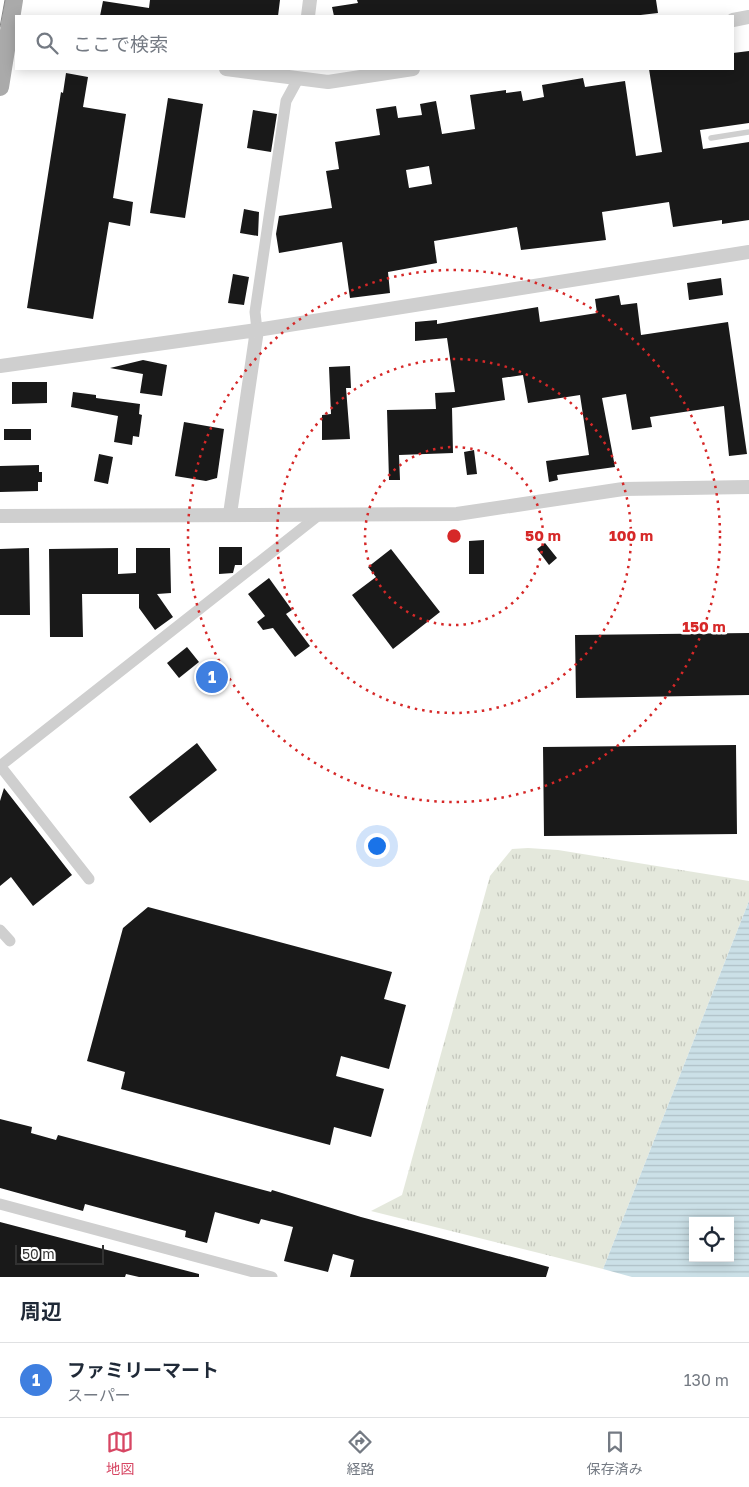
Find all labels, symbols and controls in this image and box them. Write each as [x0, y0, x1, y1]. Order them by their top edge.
search box [15, 15, 734, 70]
icon: search [33, 29, 61, 57]
text: ここで検索 [73, 32, 168, 55]
text: 50 m [525, 526, 561, 544]
text: 100 m [609, 526, 653, 544]
centre of rings [445, 527, 463, 545]
text: 150 m [682, 617, 726, 635]
pin: 1 [196, 658, 228, 696]
your location [364, 833, 390, 859]
map controls [689, 1217, 734, 1262]
button: locate [689, 1217, 734, 1262]
scale bar [15, 1242, 104, 1265]
text: 50 m [22, 1245, 55, 1262]
text: 周辺 [20, 1298, 62, 1324]
text: ファミリーマート [67, 1358, 219, 1381]
text: 1 [32, 1370, 40, 1390]
text: 130 m [684, 1370, 729, 1390]
text: スーパー [67, 1385, 131, 1405]
tab: 地図 [106, 1428, 134, 1478]
tab: 経路 [346, 1428, 374, 1478]
tab: 保存済み [587, 1428, 643, 1478]

